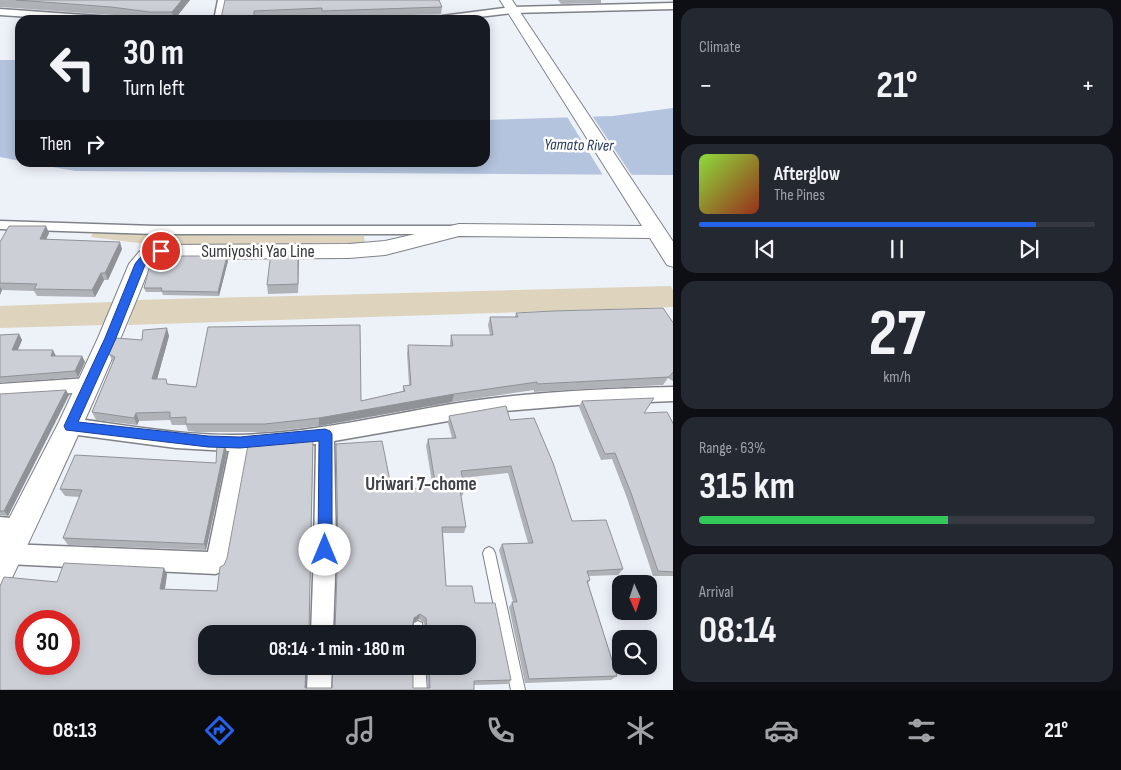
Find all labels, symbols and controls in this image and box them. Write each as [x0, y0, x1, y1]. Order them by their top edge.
text: 30 m [123, 32, 184, 75]
icon: left [40, 35, 105, 100]
text: Climate [699, 38, 741, 57]
text: 21° [876, 63, 918, 108]
text: − [699, 69, 713, 102]
text: + [1081, 69, 1095, 102]
text: Turn left [123, 75, 185, 102]
icon: right [81, 130, 109, 158]
text: Then [40, 133, 71, 156]
water label: Yamato River [544, 135, 614, 156]
text: Afterglow [774, 163, 840, 186]
text: The Pines [774, 186, 825, 205]
pin [140, 230, 182, 272]
icon: previous [751, 235, 779, 263]
icon: pause [883, 235, 911, 263]
icon: next [1015, 235, 1043, 263]
icon: arrive [147, 237, 175, 265]
street label: Sumiyoshi Yao Line [201, 241, 315, 262]
text: 27 [869, 296, 925, 374]
text: km/h [883, 368, 911, 387]
text: Range · 63% [699, 439, 766, 458]
text: 315 km [699, 464, 795, 509]
district label: Uriwari 7-chome [365, 473, 477, 496]
position arrow [298, 523, 350, 575]
north arrow [612, 575, 658, 620]
map controls [612, 575, 657, 675]
text: Arrival [699, 583, 733, 602]
text: 08:14 [699, 608, 776, 653]
speed limit sign: 30 [15, 610, 80, 675]
button: search [612, 630, 657, 675]
text: 08:14 · 1 min · 180 m [269, 638, 405, 661]
icon: directions [202, 713, 237, 748]
icon: music [343, 713, 378, 748]
icon: phone [483, 713, 518, 748]
icon: climate [623, 713, 658, 748]
icon: car [764, 713, 799, 748]
icon: filters [904, 713, 939, 748]
text: 08:13 [53, 717, 97, 744]
text: 21° [1044, 717, 1068, 744]

